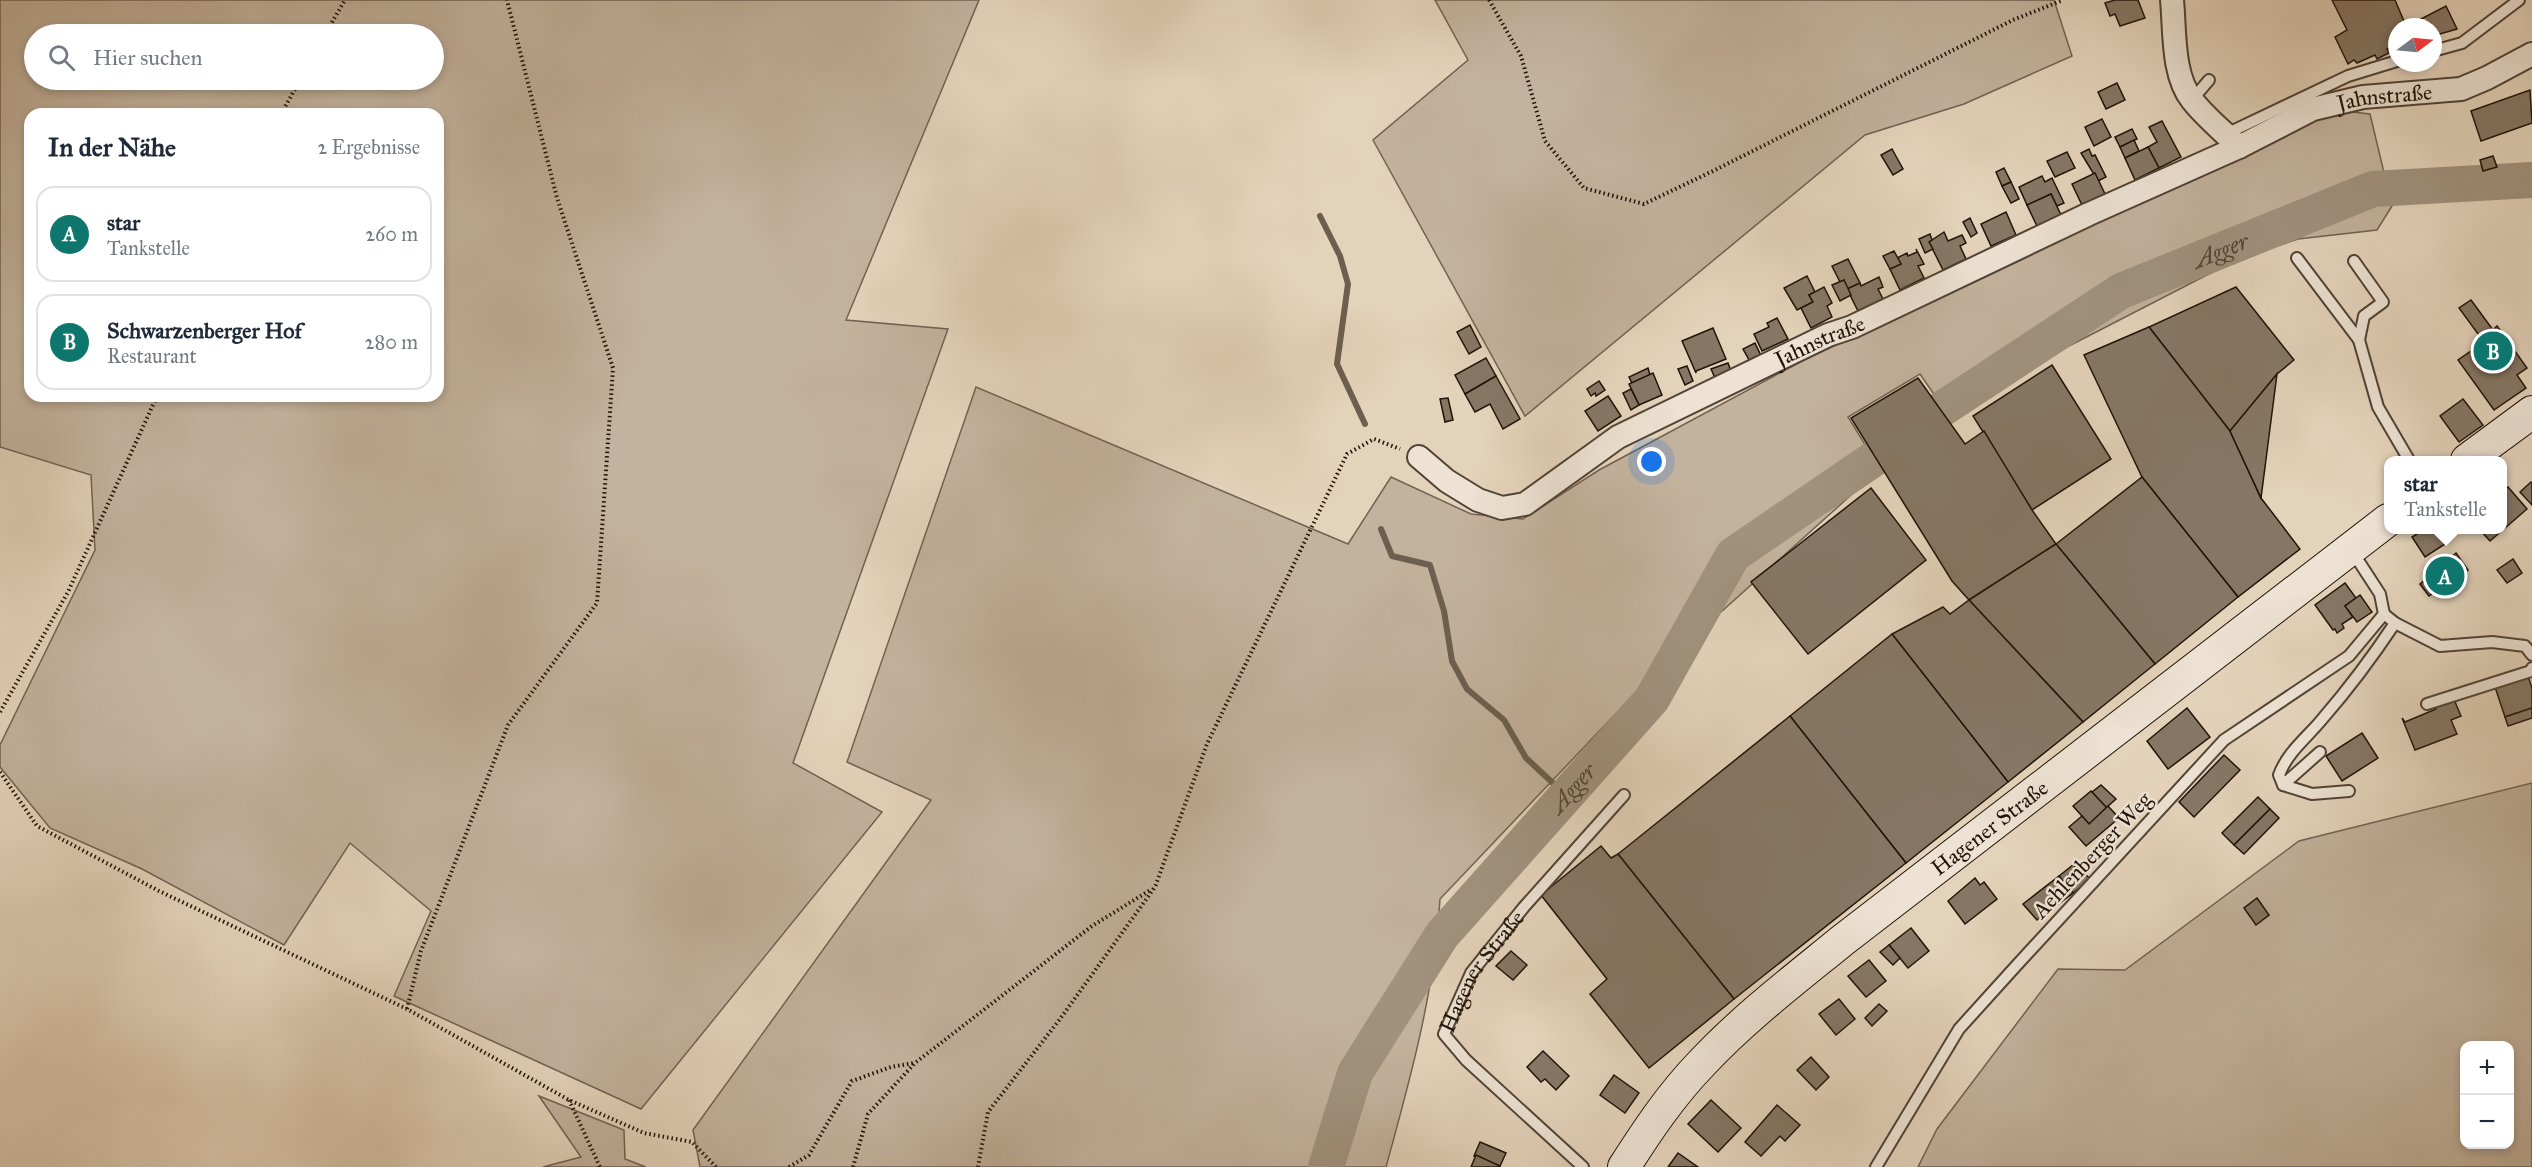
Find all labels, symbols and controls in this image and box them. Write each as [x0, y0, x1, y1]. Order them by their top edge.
north arrow [2388, 18, 2442, 72]
search box [24, 24, 444, 90]
icon: search [45, 41, 78, 74]
text: Hier suchen [93, 44, 202, 71]
street label: Jahnstraße [2332, 78, 2433, 117]
text: In der Nähe [48, 131, 176, 163]
text: 2 Ergebnisse [317, 135, 420, 159]
text: star [107, 209, 140, 236]
text: A [63, 222, 76, 246]
text: 260 m [365, 222, 418, 246]
water label: Agger [2186, 225, 2255, 276]
text: Tankstelle [107, 236, 190, 260]
street label: Jahnstraße [1768, 309, 1869, 373]
text: Schwarzenberger Hof [107, 317, 302, 344]
pin: B [2474, 328, 2512, 374]
text: B [63, 330, 76, 354]
text: 280 m [365, 330, 418, 354]
text: Restaurant [107, 344, 197, 368]
your location [1637, 447, 1666, 476]
popup [2384, 456, 2507, 534]
text: star [2404, 470, 2437, 497]
text: Tankstelle [2404, 497, 2487, 521]
pin: A [2426, 554, 2464, 598]
water label: Agger [1540, 755, 1604, 822]
street label: Hagener Straße [1925, 774, 2053, 881]
street label: Aehlenberger Weg [2026, 786, 2158, 924]
street label: Hagener Straße [1433, 905, 1530, 1037]
map controls [2460, 1041, 2514, 1149]
button: + [2460, 1041, 2514, 1095]
button: − [2460, 1095, 2514, 1149]

